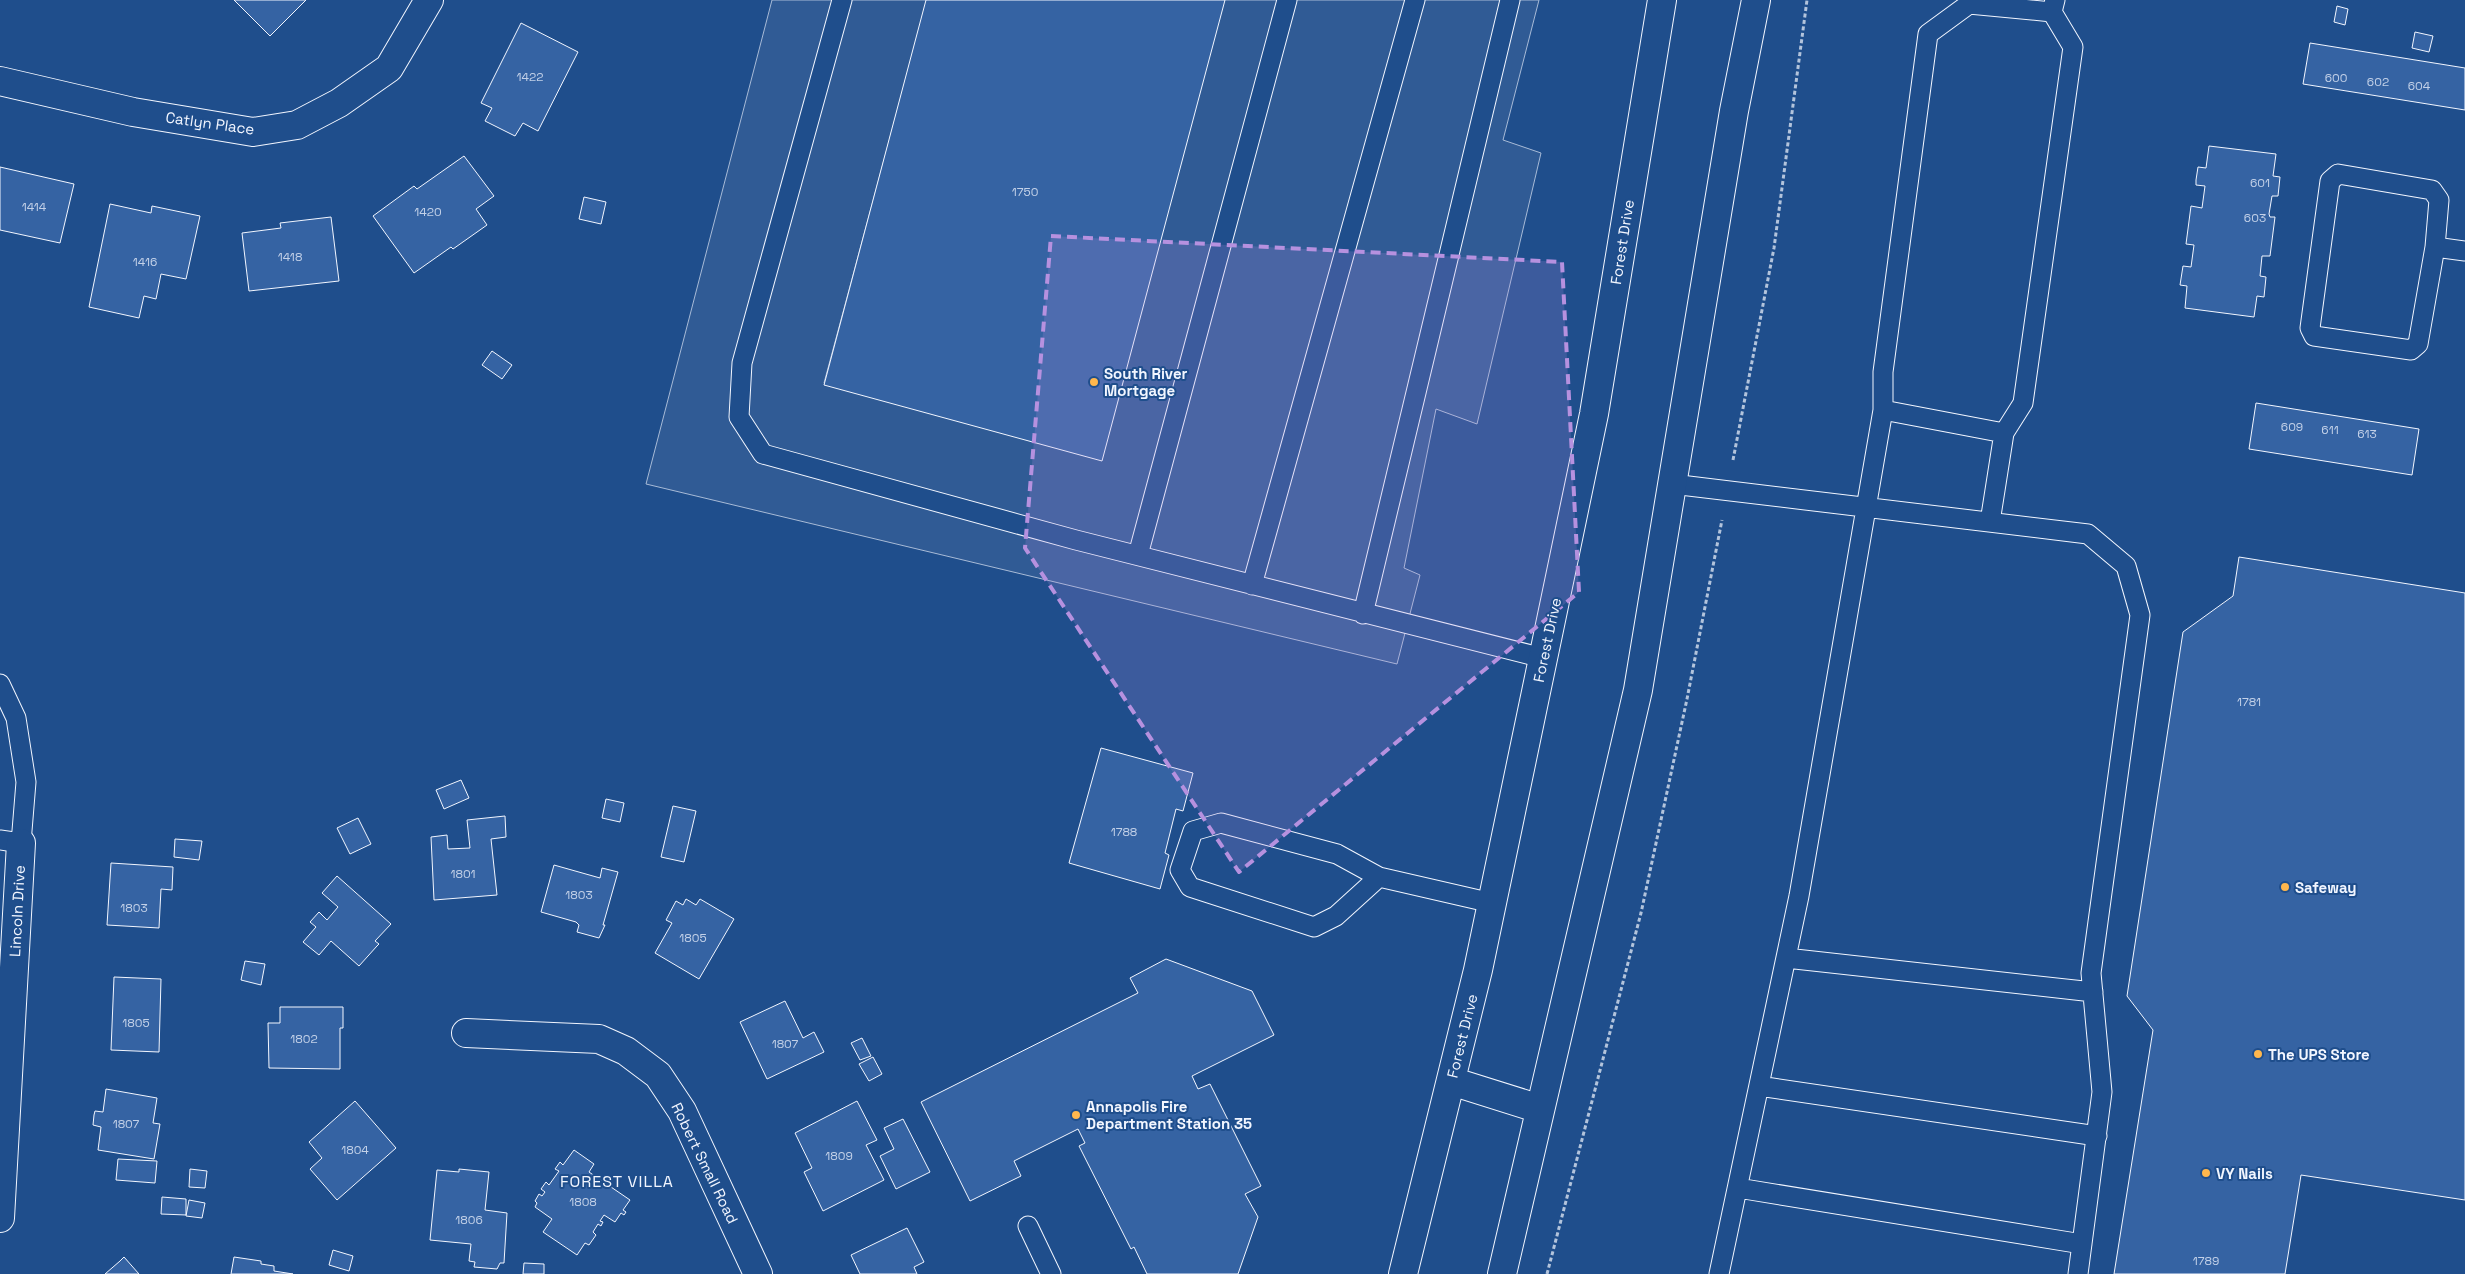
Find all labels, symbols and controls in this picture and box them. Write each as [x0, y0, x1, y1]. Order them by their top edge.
house number: 1422 [517, 69, 544, 85]
house number: 600 [2325, 70, 2347, 86]
house number: 602 [2367, 74, 2389, 90]
house number: 604 [2408, 78, 2431, 94]
street label: Catlyn Place [164, 107, 256, 139]
house number: 601 [2250, 175, 2270, 191]
house number: 1750 [1012, 184, 1038, 200]
street label: Forest Drive [1606, 198, 1638, 286]
house number: 1414 [22, 199, 47, 215]
house number: 1420 [414, 204, 442, 220]
house number: 603 [2244, 210, 2266, 226]
house number: 1418 [278, 249, 302, 265]
house number: 1416 [133, 254, 157, 270]
place label: South River Mortgage [1104, 364, 1188, 400]
marker: South River Mortgage [1088, 376, 1100, 388]
house number: 609 [2281, 419, 2303, 435]
house number: 611 [2321, 422, 2339, 438]
house number: 613 [2357, 426, 2377, 442]
street label: Forest Drive [1529, 596, 1565, 684]
house number: 1781 [2237, 694, 2261, 710]
house number: 1788 [1111, 824, 1137, 840]
street label: Lincoln Drive [5, 864, 29, 957]
house number: 1801 [450, 866, 476, 882]
place label: Safeway [2295, 878, 2357, 897]
marker: Safeway [2279, 881, 2291, 893]
house number: 1803 [565, 887, 593, 903]
house number: 1803 [120, 900, 148, 916]
house number: 1805 [679, 930, 707, 946]
street label: Forest Drive [1442, 992, 1482, 1080]
house number: 1805 [122, 1015, 150, 1031]
house number: 1802 [290, 1031, 318, 1047]
house number: 1807 [772, 1036, 799, 1052]
place label: The UPS Store [2268, 1045, 2370, 1064]
marker: The UPS Store [2252, 1048, 2264, 1060]
place label: Annapolis Fire Department Station 35 [1086, 1097, 1252, 1133]
street label: Robert Small Road [667, 1099, 743, 1227]
marker: Annapolis Fire Department Station 35 [1070, 1109, 1082, 1121]
house number: 1807 [113, 1116, 140, 1132]
house number: 1804 [341, 1142, 369, 1158]
house number: 1809 [825, 1148, 853, 1164]
place label: VY Nails [2216, 1164, 2273, 1183]
marker: VY Nails [2200, 1167, 2212, 1179]
district label: FOREST VILLA [560, 1171, 674, 1192]
house number: 1808 [569, 1194, 597, 1210]
house number: 1806 [455, 1212, 483, 1228]
house number: 1789 [2193, 1253, 2219, 1269]

